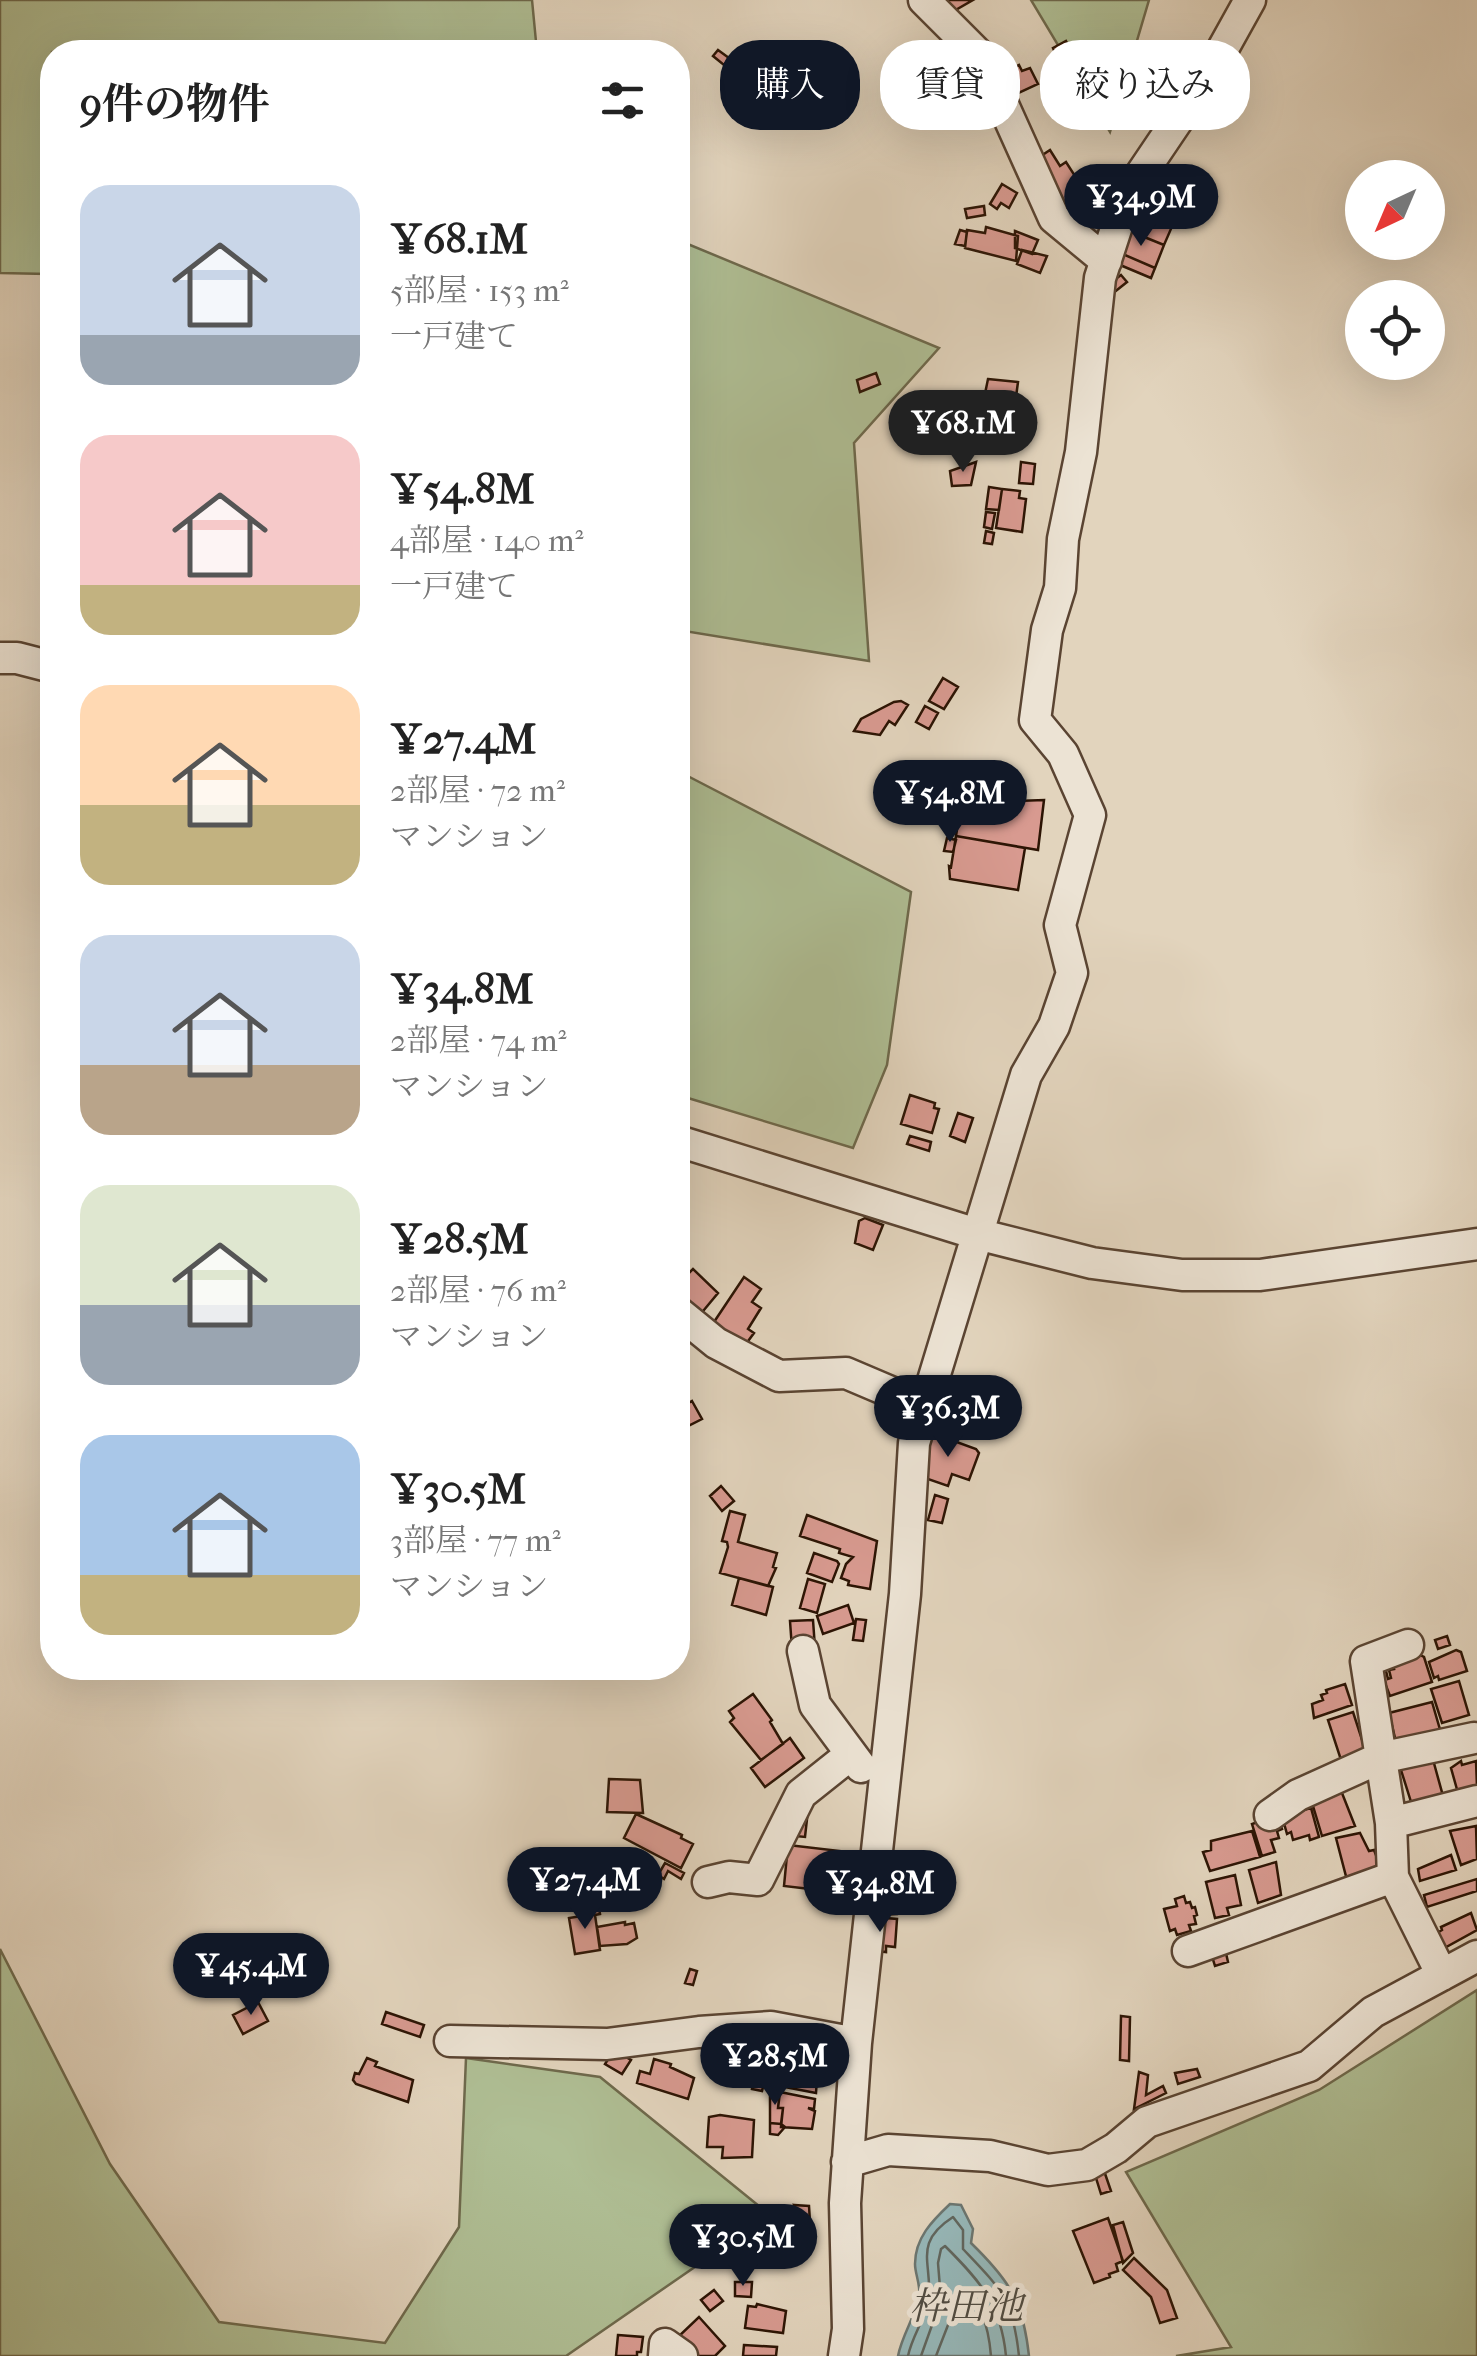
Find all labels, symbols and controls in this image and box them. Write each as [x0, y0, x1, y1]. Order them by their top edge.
chip: 購入 [720, 40, 860, 130]
chip: 賃貸 [880, 40, 1020, 130]
chip: 絞り込み [1040, 40, 1250, 130]
icon: filters [595, 73, 650, 128]
text: 9件の物件 [80, 80, 270, 129]
north arrow [1345, 160, 1445, 260]
map controls [1345, 160, 1445, 380]
pin: ¥34.9M [1060, 164, 1222, 249]
text: ¥34.9M [1086, 178, 1196, 215]
text: ¥68.1M [390, 215, 528, 264]
icon: home [160, 225, 280, 345]
text: 5部屋 · 153 m² [390, 272, 569, 309]
button: locate [1345, 280, 1445, 380]
text: 一戸建て [390, 318, 518, 355]
pin: ¥68.1M [882, 390, 1044, 475]
text: ¥68.1M [910, 404, 1016, 441]
text: ¥54.8M [390, 465, 534, 514]
icon: home [160, 475, 280, 595]
text: 4部屋 · 140 m² [390, 522, 584, 559]
text: 一戸建て [390, 568, 518, 605]
text: ¥27.4M [390, 715, 536, 764]
icon: home [160, 725, 280, 845]
pin: ¥54.8M [869, 760, 1031, 845]
text: 2部屋 · 72 m² [390, 772, 565, 809]
text: ¥54.8M [895, 774, 1005, 811]
text: マンション [390, 818, 549, 855]
text: ¥34.8M [390, 965, 533, 1014]
icon: home [160, 975, 280, 1095]
text: 2部屋 · 74 m² [390, 1022, 567, 1059]
text: マンション [390, 1068, 549, 1105]
text: ¥28.5M [390, 1215, 528, 1264]
icon: home [160, 1225, 280, 1345]
text: 2部屋 · 76 m² [390, 1272, 566, 1309]
text: マンション [390, 1318, 549, 1355]
pin: ¥36.3M [867, 1375, 1029, 1460]
text: ¥36.3M [896, 1389, 1000, 1426]
text: ¥30.5M [390, 1465, 526, 1514]
icon: home [160, 1475, 280, 1595]
text: 3部屋 · 77 m² [390, 1522, 561, 1559]
text: マンション [390, 1568, 549, 1605]
pin: ¥27.4M [504, 1847, 666, 1932]
pin: ¥34.8M [799, 1850, 961, 1935]
text: ¥27.4M [529, 1861, 641, 1898]
text: ¥34.8M [825, 1864, 935, 1901]
pin: ¥45.4M [170, 1933, 332, 2018]
text: ¥45.4M [195, 1947, 307, 1984]
pin: ¥28.5M [694, 2023, 856, 2108]
text: ¥28.5M [722, 2037, 828, 2074]
pin: ¥30.5M [662, 2204, 824, 2289]
text: ¥30.5M [691, 2218, 795, 2255]
water label: 枠田池 [909, 2284, 1027, 2329]

